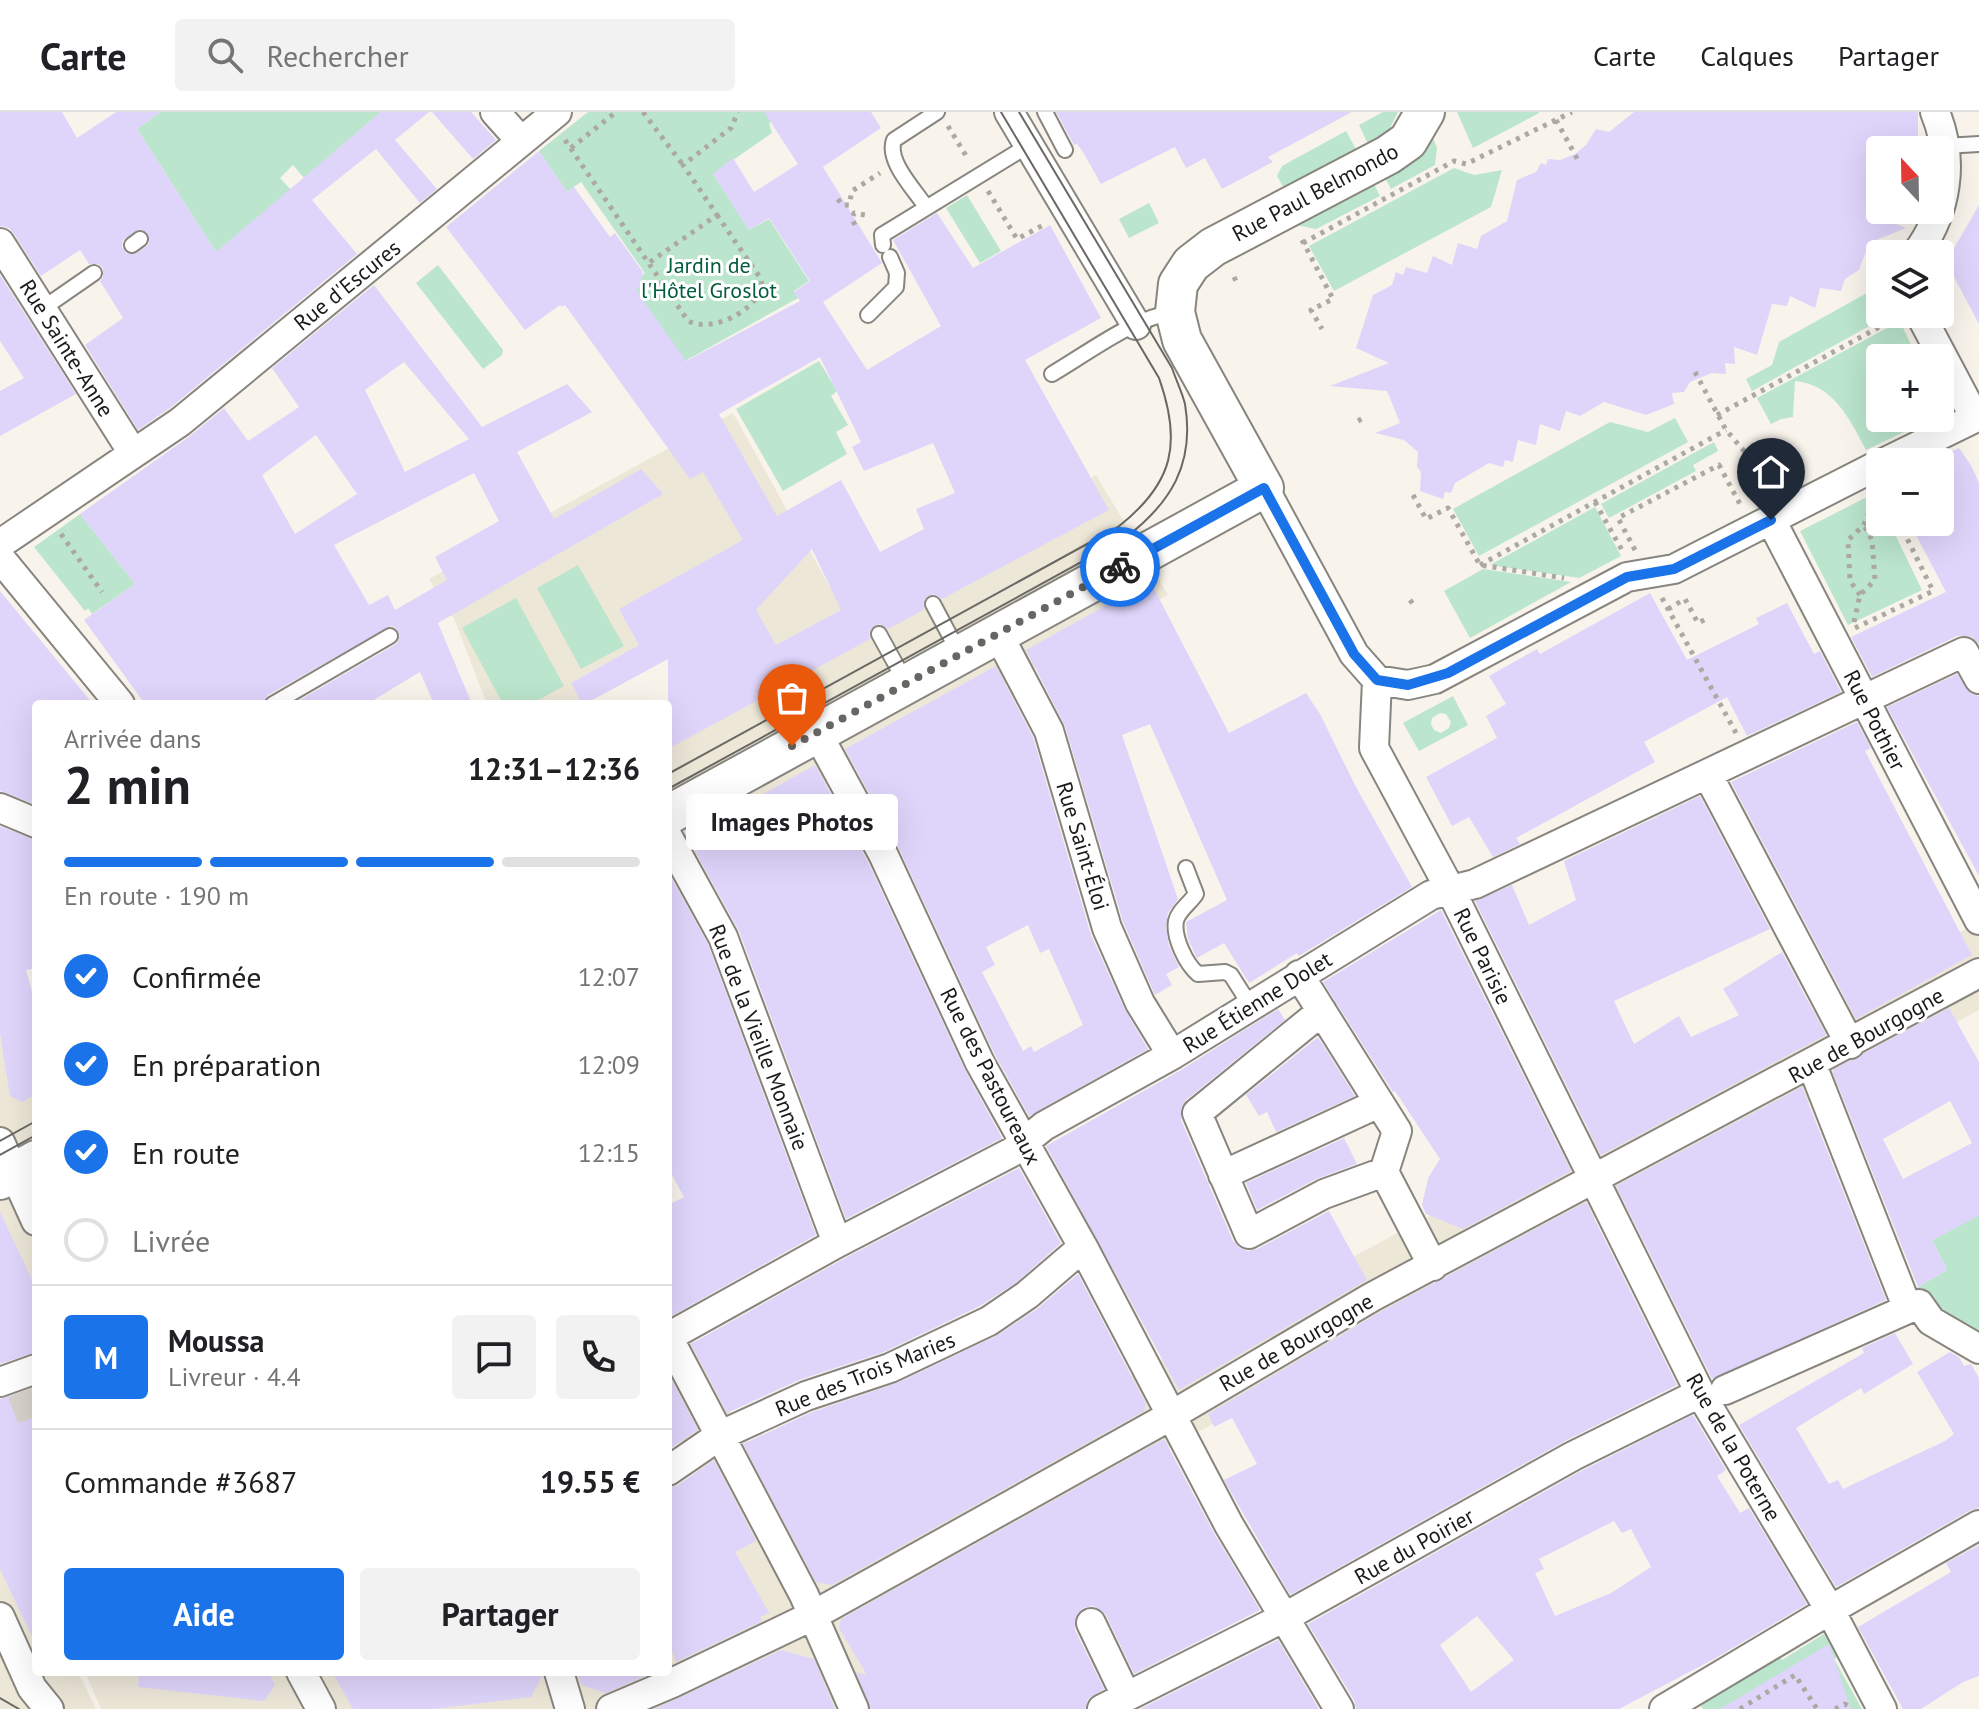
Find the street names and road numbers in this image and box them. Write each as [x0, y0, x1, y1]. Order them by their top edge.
street label: Rue Paul Belmondo [1227, 136, 1403, 248]
street label: Rue d'Escures [288, 233, 406, 337]
street label: Rue Sainte-Anne [14, 274, 120, 422]
street label: Rue Pothier [1838, 665, 1912, 775]
street label: Rue Saint-Éloi [1050, 778, 1116, 914]
street label: Rue Parisie [1448, 903, 1518, 1009]
street label: Rue de la Vieille Monnaie [703, 920, 815, 1154]
street label: Rue Étienne Dolet [1177, 945, 1337, 1059]
street label: Rue de Bourgogne [1783, 981, 1949, 1089]
street label: Rue des Pastoureaux [934, 983, 1048, 1169]
street label: Rue de Bourgogne [1214, 1287, 1378, 1397]
street label: Rue des Trois Maries [771, 1325, 959, 1423]
street label: Rue de la Poterne [1680, 1368, 1788, 1526]
street label: Rue du Poirier [1349, 1501, 1479, 1590]

